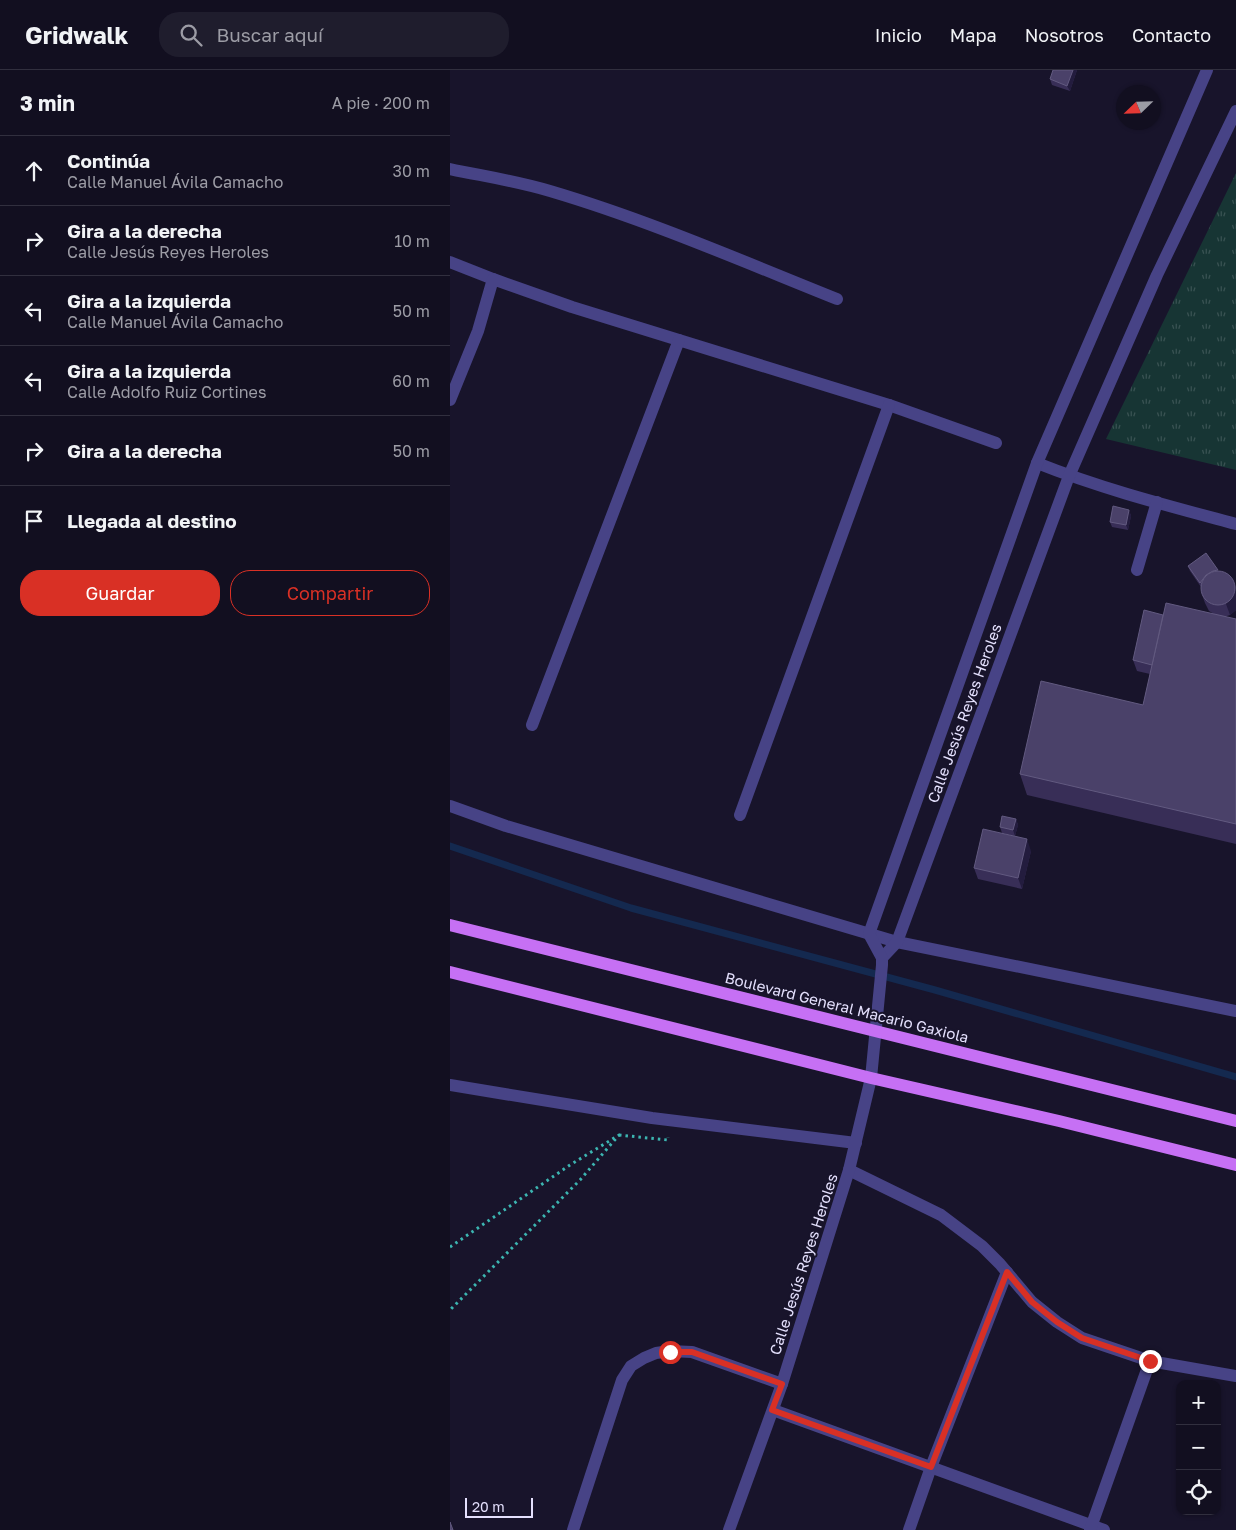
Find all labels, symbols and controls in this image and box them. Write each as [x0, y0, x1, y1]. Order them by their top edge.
search box [159, 12, 509, 57]
text: Gridwalk [25, 20, 129, 49]
icon: search [177, 21, 205, 49]
text: Buscar aquí [217, 23, 323, 46]
text: Inicio [875, 24, 922, 46]
text: Mapa [950, 24, 997, 46]
text: Nosotros [1025, 24, 1104, 46]
text: Contacto [1132, 24, 1211, 46]
north arrow [1116, 85, 1161, 130]
text: 3 min [20, 90, 75, 116]
text: A pie · 200 m [332, 93, 430, 113]
text: Continúa [67, 149, 150, 172]
icon: ahead [20, 157, 48, 185]
text: 30 m [393, 161, 430, 181]
text: Calle Manuel Ávila Camacho [67, 172, 283, 192]
text: Gira a la derecha [67, 219, 222, 242]
icon: right [20, 227, 48, 255]
text: 10 m [394, 231, 430, 251]
text: Calle Jesús Reyes Heroles [67, 242, 269, 262]
text: Gira a la izquierda [67, 289, 231, 312]
icon: left [20, 297, 48, 325]
text: 50 m [393, 301, 430, 321]
text: Calle Manuel Ávila Camacho [67, 312, 283, 332]
text: Gira a la izquierda [67, 359, 231, 382]
icon: left [20, 367, 48, 395]
text: 60 m [392, 371, 430, 391]
text: Calle Adolfo Ruiz Cortines [67, 382, 266, 402]
icon: right [20, 437, 48, 465]
text: Gira a la derecha [67, 439, 222, 462]
text: 50 m [393, 441, 430, 461]
icon: arrive [20, 507, 48, 535]
text: Llegada al destino [67, 509, 237, 532]
button: Guardar [20, 570, 220, 616]
button: Compartir [230, 570, 430, 616]
street label: Calle Jesús Reyes Heroles [923, 621, 1005, 805]
street label: Boulevard General Macario Gaxiola [723, 968, 971, 1046]
street label: Calle Jesús Reyes Heroles [765, 1171, 841, 1357]
route start [659, 1341, 682, 1364]
route end [1139, 1350, 1162, 1373]
map controls [1176, 1380, 1221, 1515]
button: + [1176, 1380, 1221, 1425]
button: − [1176, 1425, 1221, 1470]
button: locate [1176, 1470, 1221, 1515]
scale bar [465, 1495, 532, 1518]
text: 20 m [472, 1498, 505, 1515]

